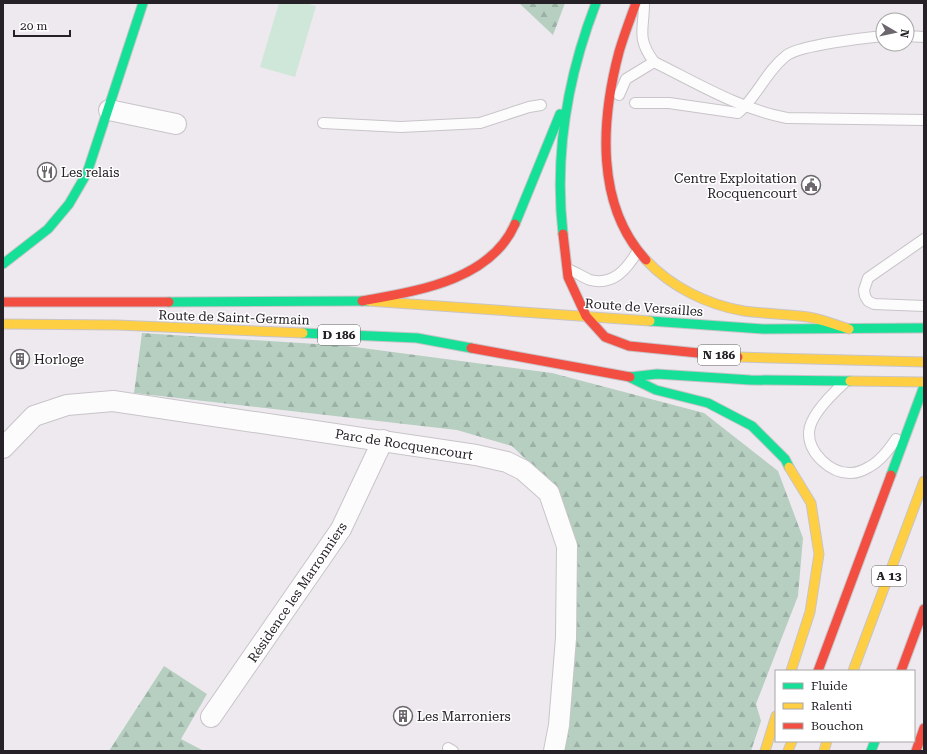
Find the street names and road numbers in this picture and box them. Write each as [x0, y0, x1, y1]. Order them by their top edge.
street label: Route de Versailles [584, 296, 704, 319]
street label: Route de Saint-Germain [158, 307, 311, 328]
road number: D 186 [318, 325, 360, 345]
road number: N 186 [698, 345, 740, 365]
street label: Parc de Rocquencourt [334, 426, 474, 463]
street label: Résidence les Marronniers [245, 519, 350, 665]
road number: A 13 [872, 566, 906, 586]

